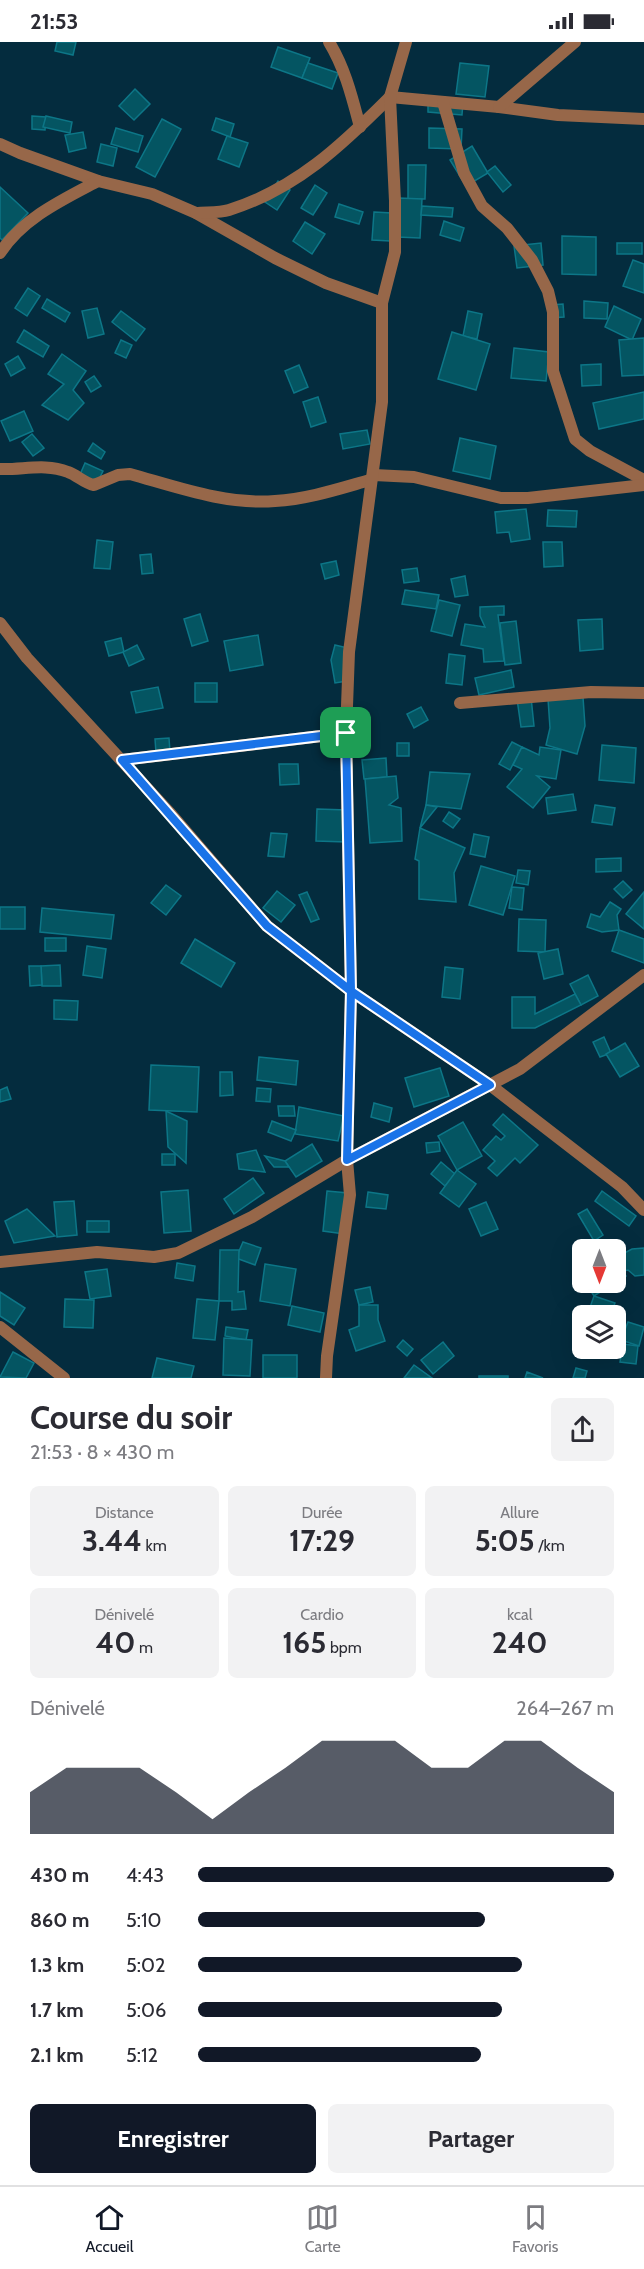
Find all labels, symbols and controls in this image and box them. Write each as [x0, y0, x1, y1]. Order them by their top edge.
text: 21:53 [30, 8, 78, 35]
pin [320, 707, 371, 758]
icon: arrive [329, 716, 362, 749]
north arrow [572, 1239, 626, 1293]
map controls [572, 1239, 626, 1359]
button: layers [572, 1305, 626, 1359]
text: Course du soir [30, 1397, 232, 1437]
button: share [551, 1398, 614, 1461]
text: 21:53 · 8 × 430 m [30, 1440, 174, 1464]
text: Distance [95, 1503, 154, 1522]
text: Durée [301, 1503, 343, 1522]
text: Allure [500, 1503, 539, 1522]
text: 3.44 [82, 1522, 142, 1559]
text: 17:29 [289, 1522, 355, 1559]
text: 5:05 [475, 1522, 535, 1559]
text: km [142, 1536, 167, 1555]
text: /km [535, 1536, 565, 1555]
text: Dénivelé [94, 1605, 154, 1624]
text: Cardio [300, 1605, 344, 1624]
text: kcal [507, 1605, 532, 1624]
text: 40 [96, 1624, 135, 1661]
text: 165 [282, 1624, 326, 1661]
text: 240 [492, 1624, 548, 1661]
text: m [135, 1638, 153, 1657]
text: bpm [326, 1638, 362, 1657]
text: Dénivelé [30, 1696, 105, 1720]
text: 264–267 m [516, 1696, 614, 1720]
text: 430 m [30, 1863, 89, 1887]
text: 4:43 [126, 1863, 164, 1887]
text: 860 m [30, 1908, 89, 1932]
text: 5:10 [126, 1908, 161, 1932]
text: 1.3 km [30, 1953, 84, 1977]
text: 5:02 [126, 1953, 165, 1977]
text: 1.7 km [30, 1998, 84, 2022]
text: 5:06 [126, 1998, 166, 2022]
text: 2.1 km [30, 2043, 84, 2067]
text: 5:12 [126, 2043, 158, 2067]
button: Enregistrer [30, 2104, 316, 2173]
button: Partager [328, 2104, 614, 2173]
tab: Accueil [86, 2201, 133, 2256]
tab: Carte [305, 2201, 341, 2256]
tab: Favoris [512, 2201, 558, 2256]

